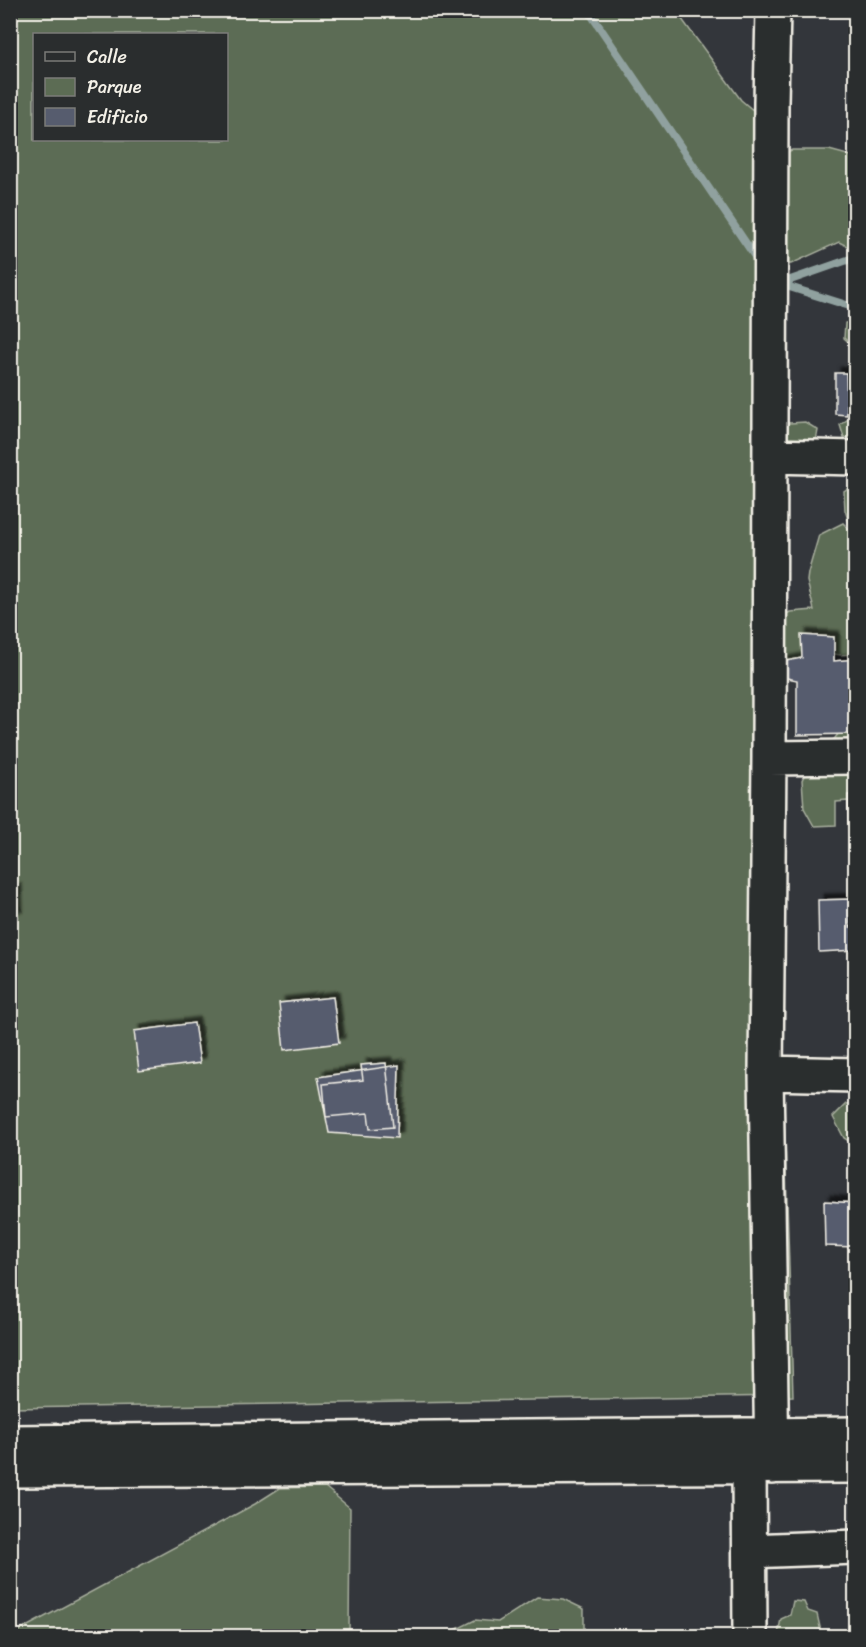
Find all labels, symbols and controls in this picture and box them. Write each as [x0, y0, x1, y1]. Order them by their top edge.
legend [33, 33, 228, 141]
text: Calle [87, 41, 127, 73]
text: Parque [87, 71, 142, 103]
text: Edificio [87, 101, 148, 133]

